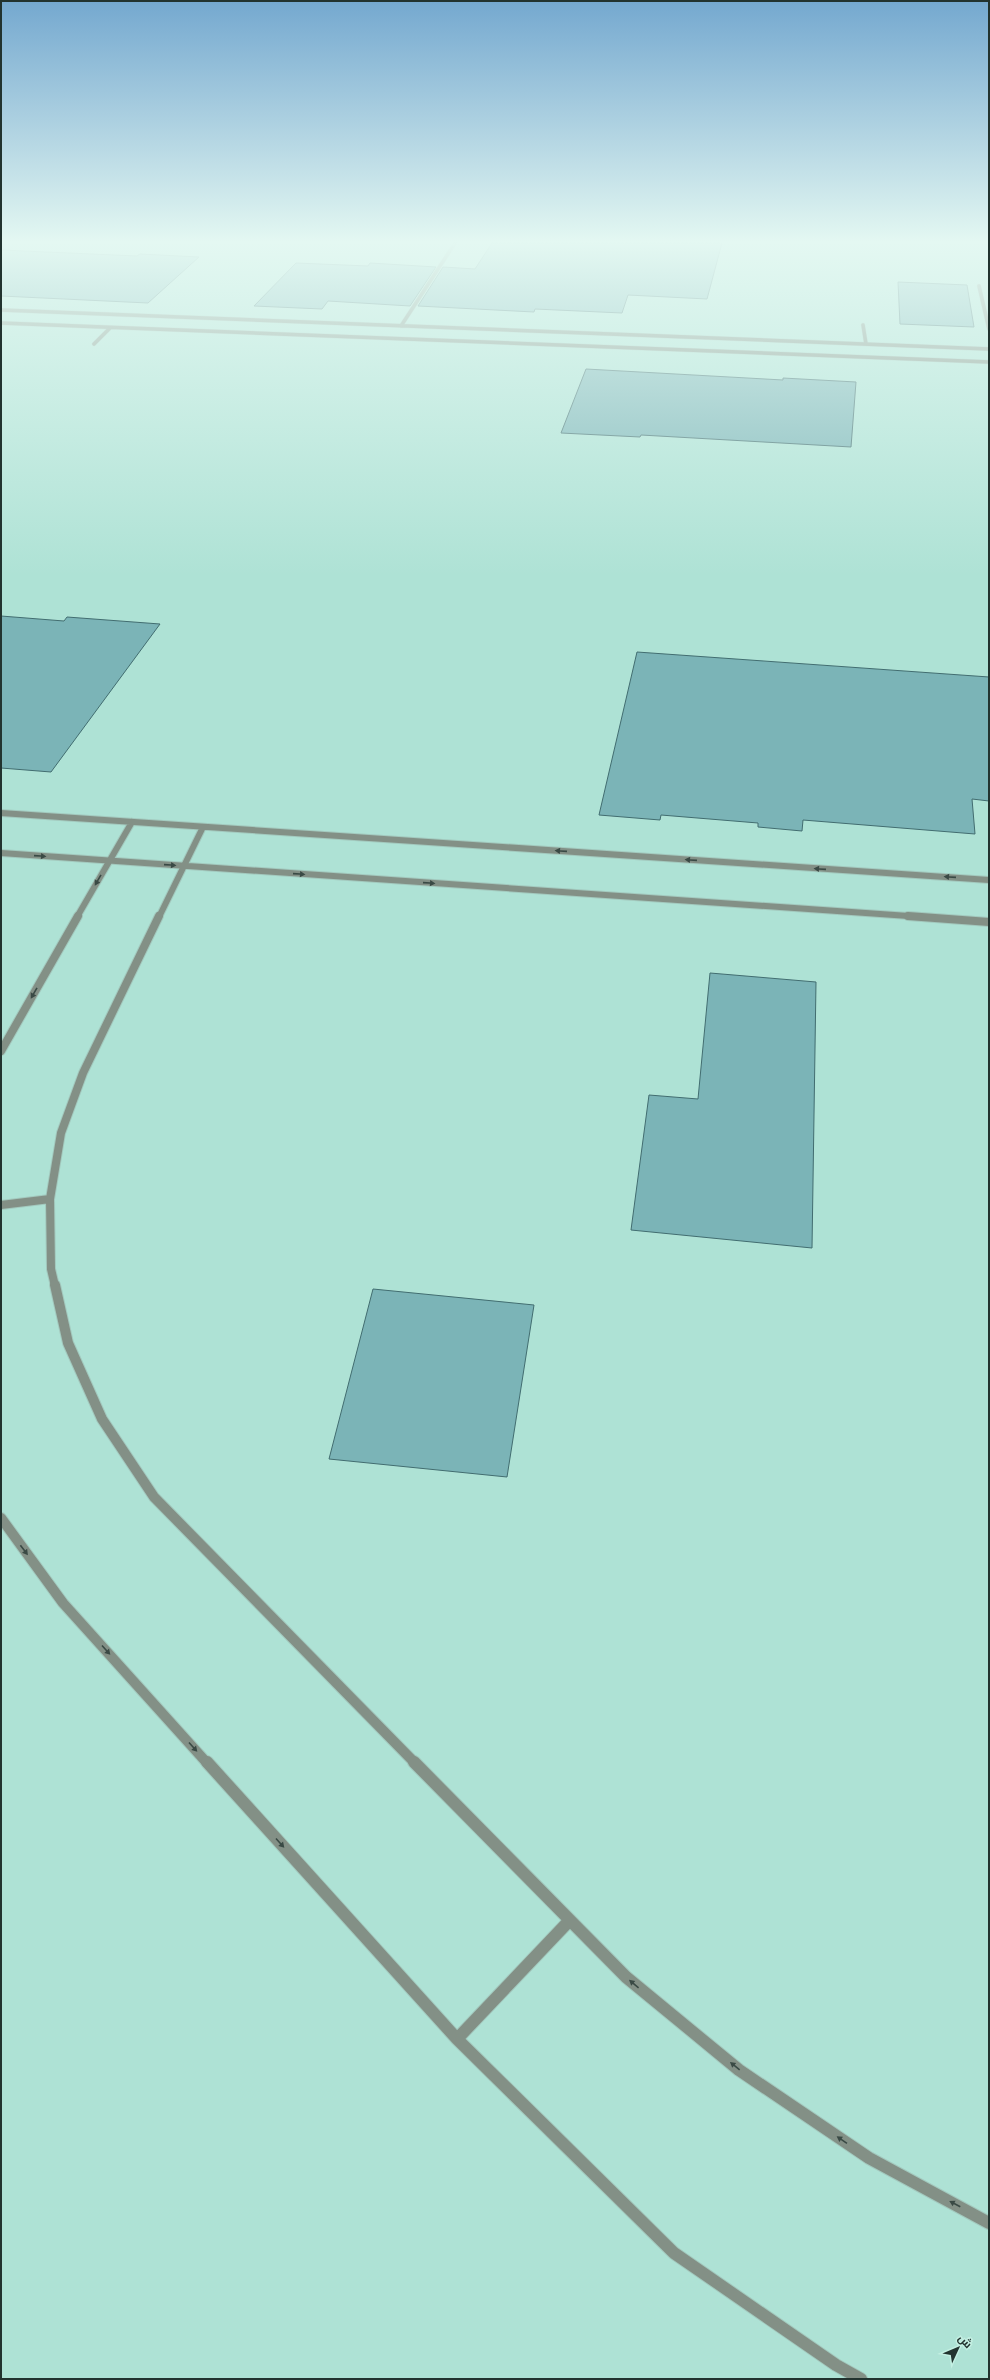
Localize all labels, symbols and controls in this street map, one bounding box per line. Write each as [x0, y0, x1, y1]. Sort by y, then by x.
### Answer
one-way arrow [555, 848, 567, 855]
one-way arrow [34, 853, 47, 859]
one-way arrow [685, 856, 697, 863]
one-way arrow [164, 862, 176, 869]
one-way arrow [814, 865, 826, 872]
one-way arrow [293, 871, 305, 878]
one-way arrow [95, 874, 102, 886]
one-way arrow [944, 874, 956, 881]
one-way arrow [423, 880, 435, 887]
one-way arrow [31, 987, 38, 999]
one-way arrow [19, 1544, 28, 1555]
one-way arrow [101, 1645, 111, 1655]
one-way arrow [188, 1742, 198, 1752]
one-way arrow [275, 1838, 285, 1848]
one-way arrow [629, 1979, 640, 1988]
one-way arrow [729, 2062, 740, 2071]
one-way arrow [837, 2136, 847, 2144]
one-way arrow [949, 2201, 961, 2207]
north arrow [938, 2328, 978, 2368]
text: ش [955, 2332, 974, 2351]

